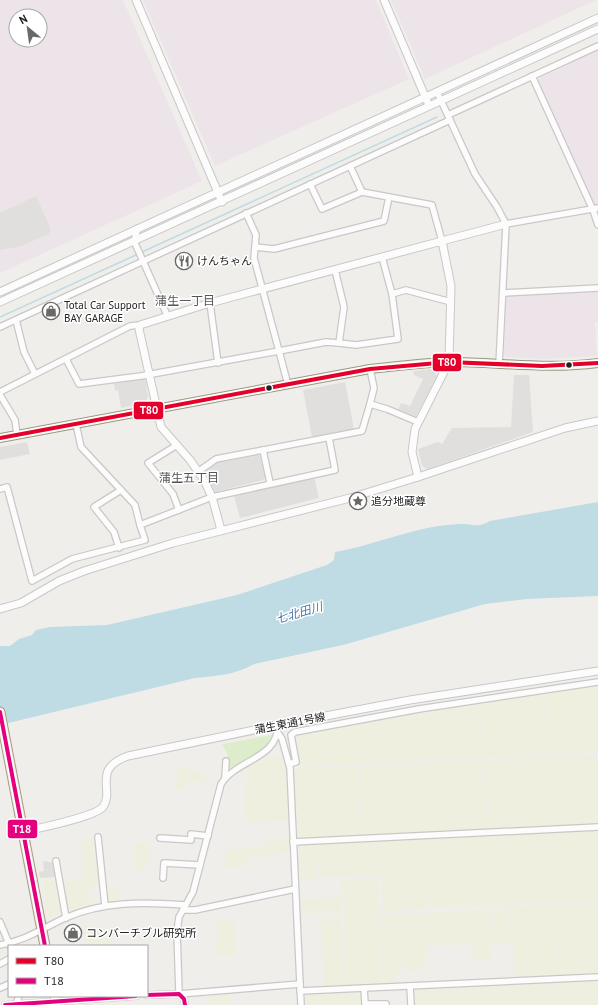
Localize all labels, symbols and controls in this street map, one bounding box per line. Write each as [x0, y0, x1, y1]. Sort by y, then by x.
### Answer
north arrow [8, 8, 48, 48]
text: N [17, 11, 30, 27]
restaurant icon: けんちゃん [174, 251, 194, 271]
place label: けんちゃん [197, 254, 252, 268]
district label: 蒲生一丁目 [155, 293, 215, 308]
place label: Total Car Support BAY GARAGE [64, 298, 146, 325]
shop icon: Total Car Support BAY GARAGE [41, 301, 61, 321]
line badge: T80 [432, 353, 462, 372]
text: T80 [438, 355, 456, 369]
unlabelled marker [564, 360, 574, 370]
unlabelled marker [264, 383, 274, 393]
line badge: T80 [133, 401, 164, 420]
text: T80 [140, 403, 158, 417]
district label: 蒲生五丁目 [159, 470, 219, 485]
place icon: 追分地蔵尊 [348, 491, 368, 511]
place label: 追分地蔵尊 [371, 494, 426, 508]
water label: 七北田川 [274, 598, 326, 626]
street label: 蒲生東通1号線 [253, 709, 327, 737]
line badge: T18 [7, 819, 38, 839]
text: T18 [13, 822, 31, 836]
shop icon: コンバーチブル研究所 [63, 923, 83, 943]
place label: コンバーチブル研究所 [86, 926, 197, 940]
legend [8, 945, 148, 997]
text: T80 [44, 953, 64, 968]
text: T18 [44, 973, 64, 988]

